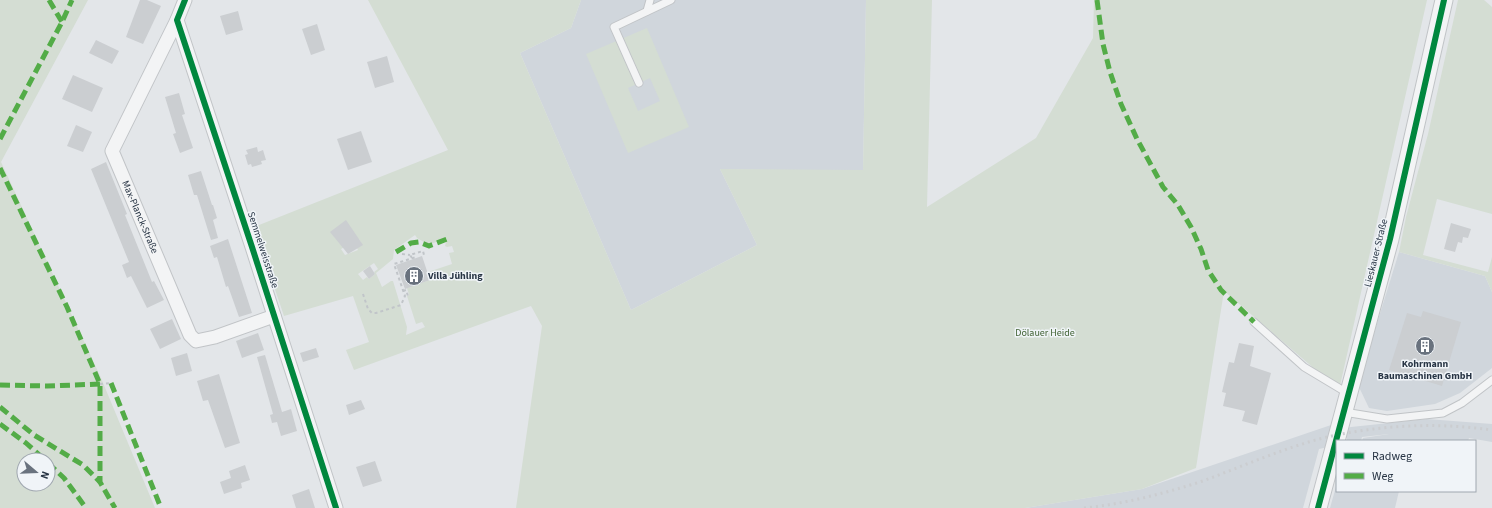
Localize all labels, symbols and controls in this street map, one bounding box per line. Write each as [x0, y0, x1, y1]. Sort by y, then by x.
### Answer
street label: Max-Planck-Straße [118, 178, 162, 256]
street label: Semmelweisstraße [244, 210, 282, 290]
street label: Lieskauer Straße [1361, 217, 1391, 289]
building icon: Villa Jühling [403, 265, 425, 287]
place label: Villa Jühling [427, 269, 483, 283]
park label: Dölauer Heide [1015, 326, 1075, 340]
building icon: Kohrmann Baumaschinen GmbH [1414, 335, 1436, 357]
place label: Kohrmann Baumaschinen GmbH [1378, 357, 1472, 383]
legend [1336, 440, 1476, 492]
text: Radweg [1372, 448, 1412, 465]
north arrow [16, 452, 56, 492]
text: Weg [1372, 468, 1393, 485]
text: N [37, 469, 53, 481]

